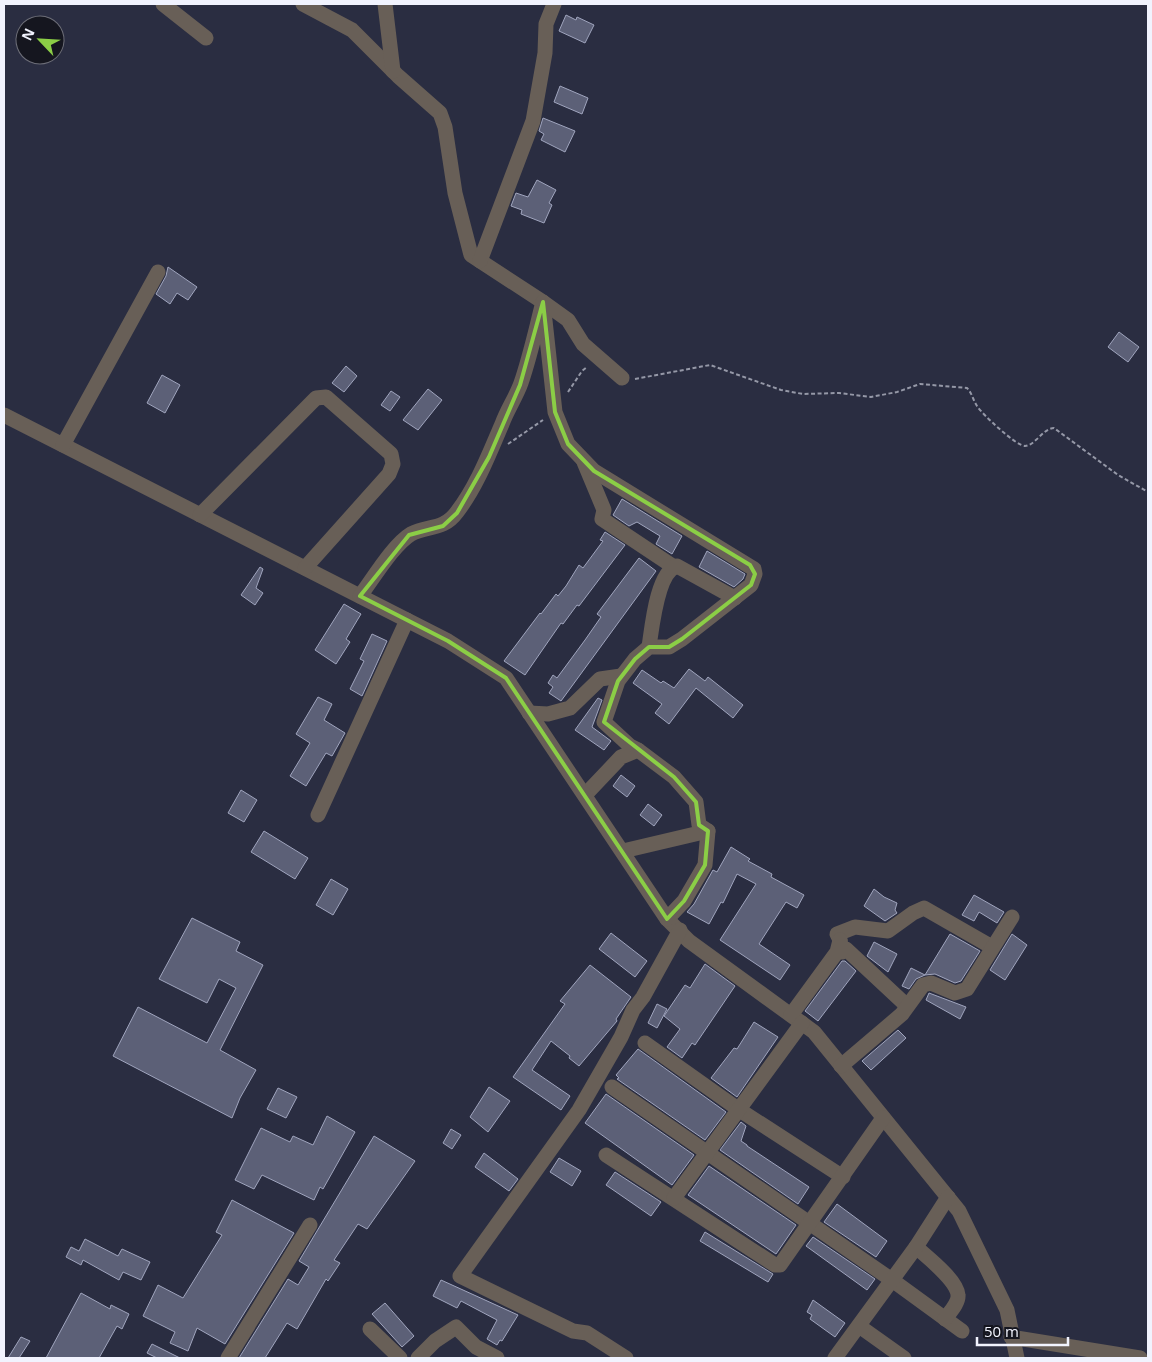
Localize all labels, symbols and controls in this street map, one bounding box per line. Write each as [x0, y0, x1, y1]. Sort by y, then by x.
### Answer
north arrow [15, 15, 65, 65]
text: N [17, 25, 39, 43]
scale bar [977, 1314, 1068, 1346]
text: 50 m [984, 1321, 1019, 1341]

